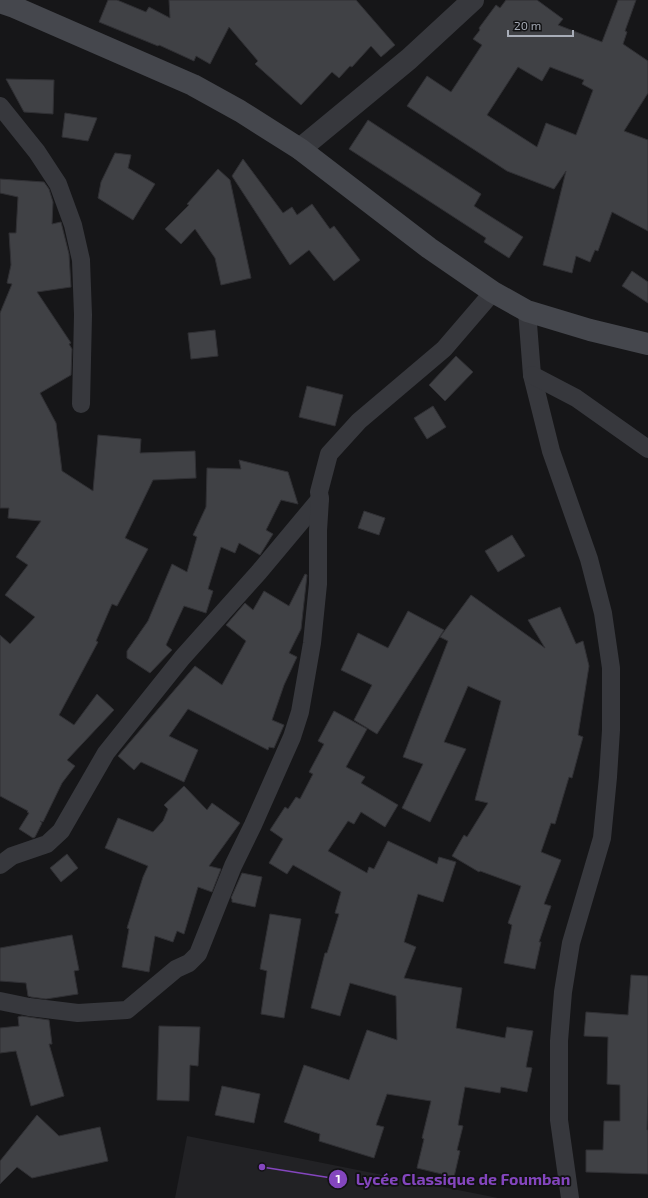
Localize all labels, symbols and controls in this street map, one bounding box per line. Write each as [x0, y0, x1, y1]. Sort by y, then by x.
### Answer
scale bar [508, 12, 573, 38]
text: 20 m [514, 18, 541, 32]
callout: Lycée Classique de Foumban [328, 1165, 578, 1193]
text: Lycée Classique de Foumban [356, 1169, 570, 1189]
text: 1 [335, 1171, 341, 1185]

